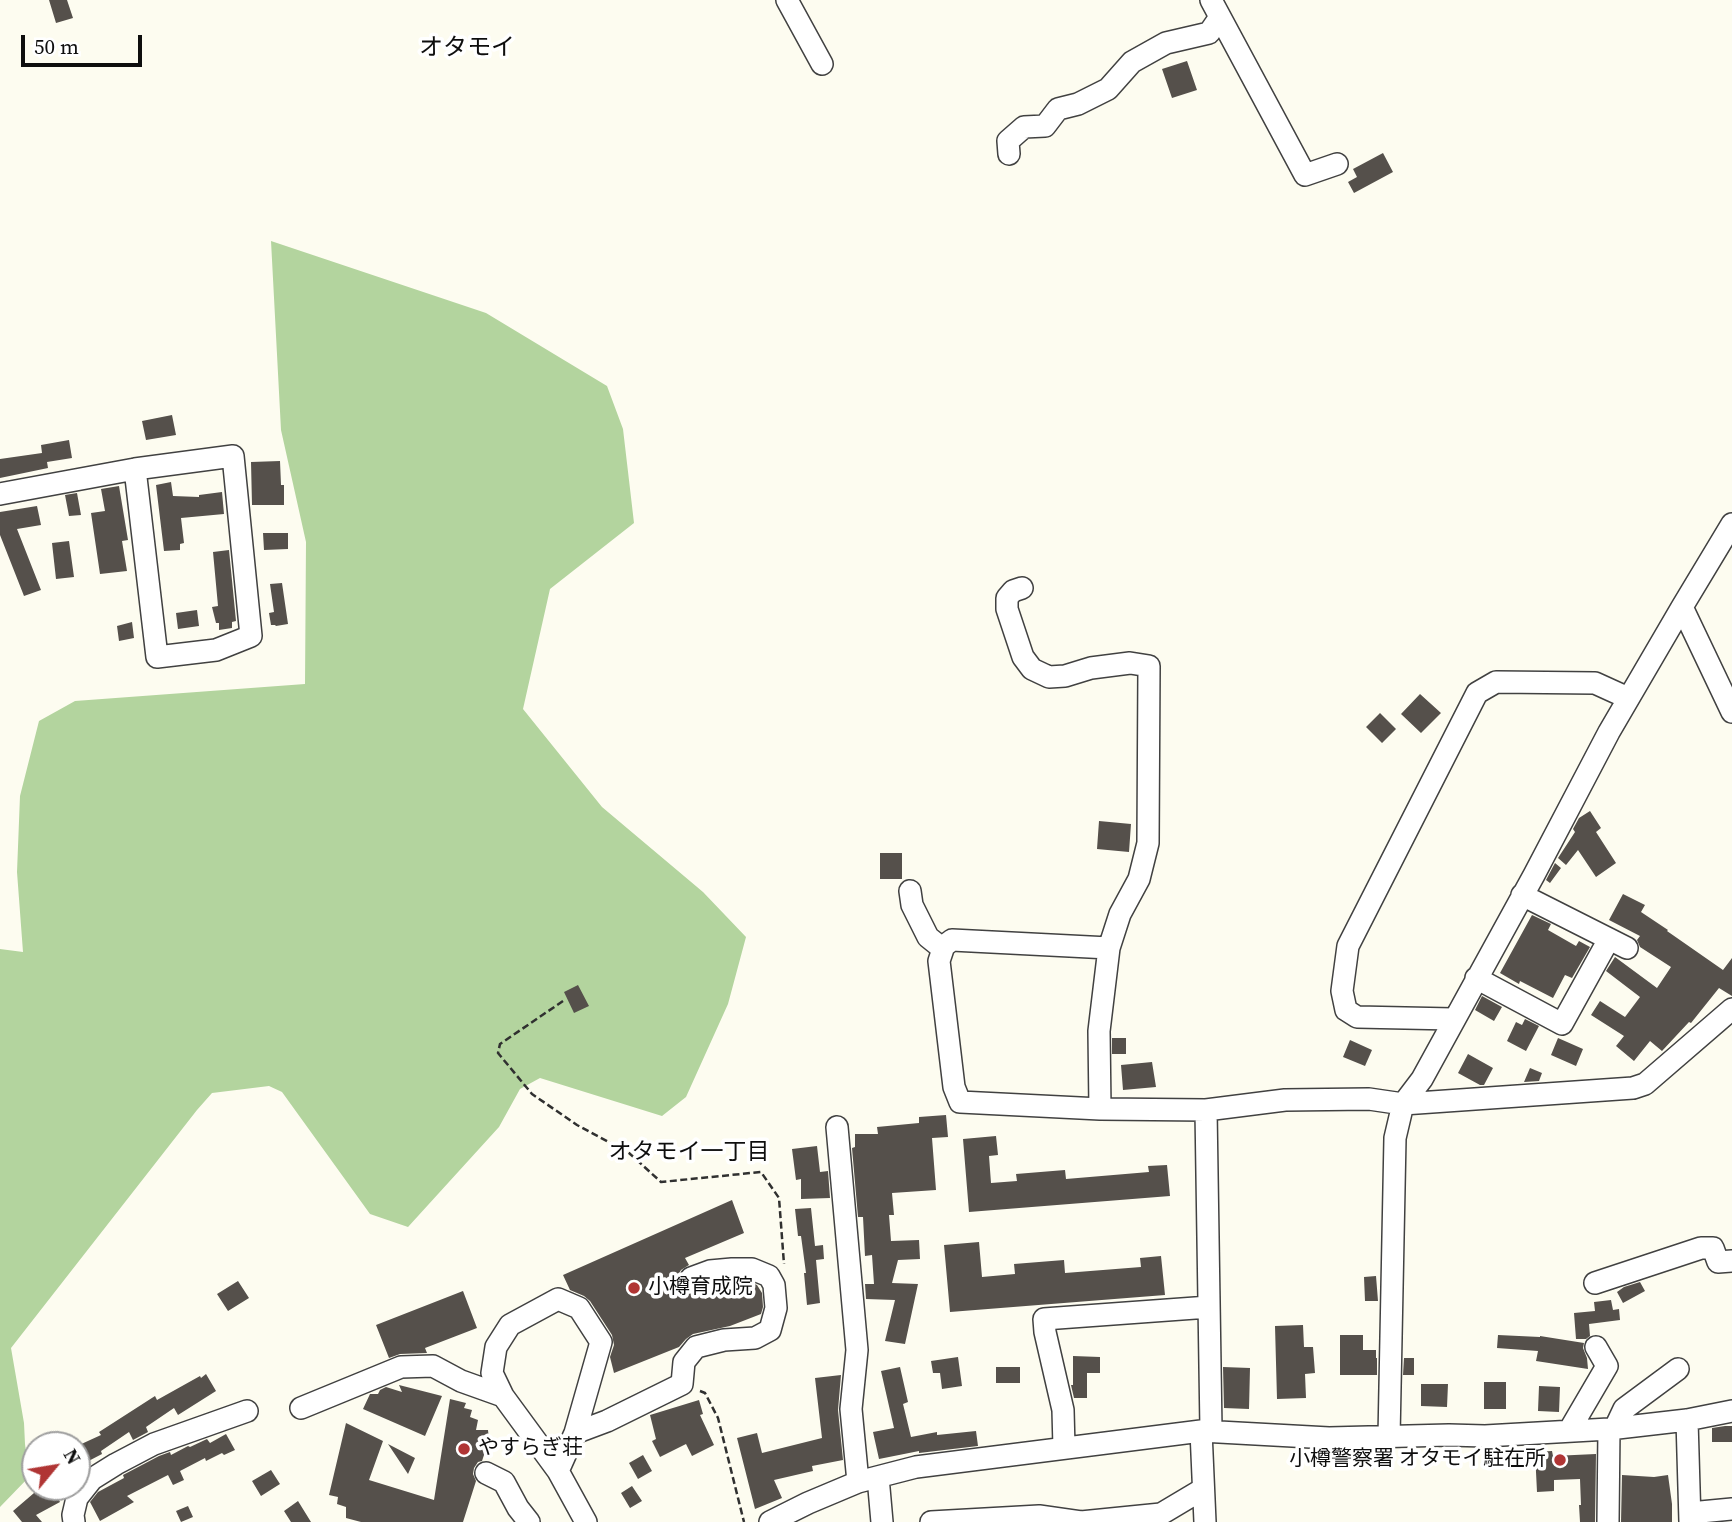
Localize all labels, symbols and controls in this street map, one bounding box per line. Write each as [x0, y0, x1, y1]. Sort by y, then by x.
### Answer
scale bar [24, 21, 145, 65]
text: 50 m [34, 32, 79, 61]
district label: オタモイ [419, 35, 515, 63]
district label: オタモイ一丁目 [609, 1139, 769, 1167]
place label: 小樽育成院 [648, 1275, 753, 1301]
marker: 小樽育成院 [626, 1280, 642, 1296]
north arrow [21, 1431, 91, 1501]
place label: やすらぎ荘 [478, 1436, 583, 1462]
marker: やすらぎ荘 [456, 1441, 472, 1457]
text: N [58, 1444, 87, 1469]
place label: 小樽警察署 オタモイ駐在所 [1289, 1447, 1546, 1473]
marker: 小樽警察署 オタモイ駐在所 [1552, 1452, 1568, 1468]

